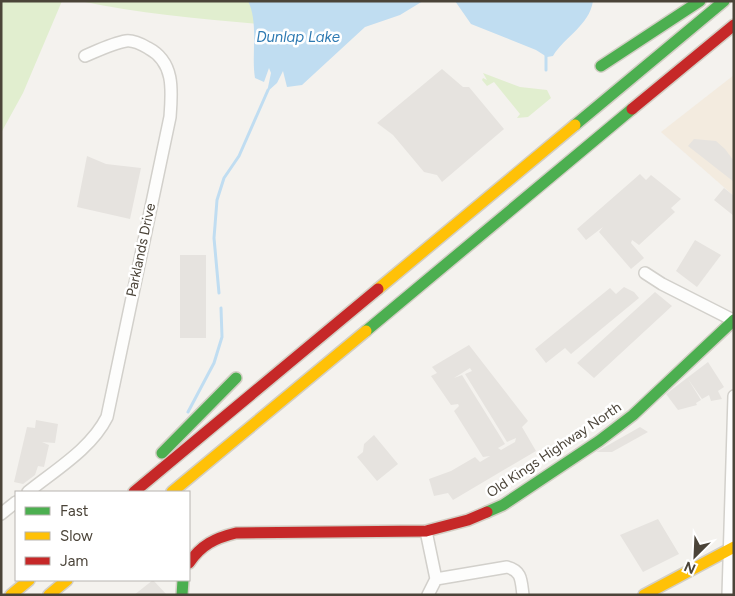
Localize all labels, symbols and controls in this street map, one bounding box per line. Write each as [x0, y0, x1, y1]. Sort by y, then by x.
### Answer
water label: Dunlap Lake [256, 28, 340, 46]
street label: Parklands Drive [123, 201, 159, 298]
street label: Old Kings Highway North [484, 399, 625, 501]
legend [15, 491, 190, 581]
text: Fast [60, 502, 89, 520]
text: Slow [60, 527, 93, 545]
north arrow [670, 531, 720, 581]
text: Jam [60, 552, 88, 570]
text: N [682, 557, 698, 577]

